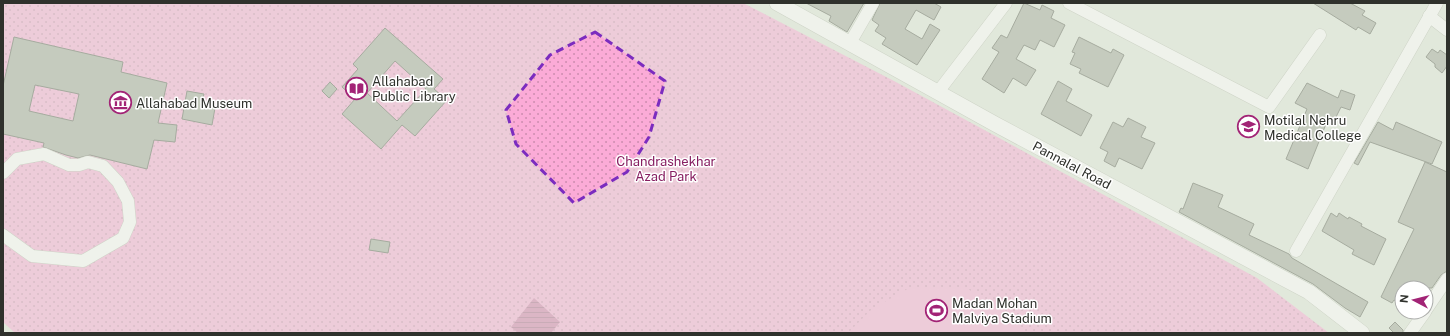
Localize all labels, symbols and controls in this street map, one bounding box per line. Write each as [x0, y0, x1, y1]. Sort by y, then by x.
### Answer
place label: Allahabad Public Library [372, 74, 456, 104]
library icon: Allahabad Public Library [344, 75, 370, 101]
museum icon: Allahabad Museum [107, 90, 133, 116]
place label: Allahabad Museum [136, 96, 252, 111]
place label: Motilal Nehru Medical College [1264, 113, 1361, 143]
school or university icon: Motilal Nehru Medical College [1235, 114, 1261, 140]
street label: Pannalal Road [1030, 139, 1113, 192]
park label: Chandrashekhar Azad Park [616, 154, 716, 184]
north arrow [1394, 280, 1434, 320]
text: N [1398, 294, 1411, 304]
place label: Madan Mohan Malviya Stadium [952, 296, 1052, 326]
sports icon: Madan Mohan Malviya Stadium [924, 297, 950, 323]

